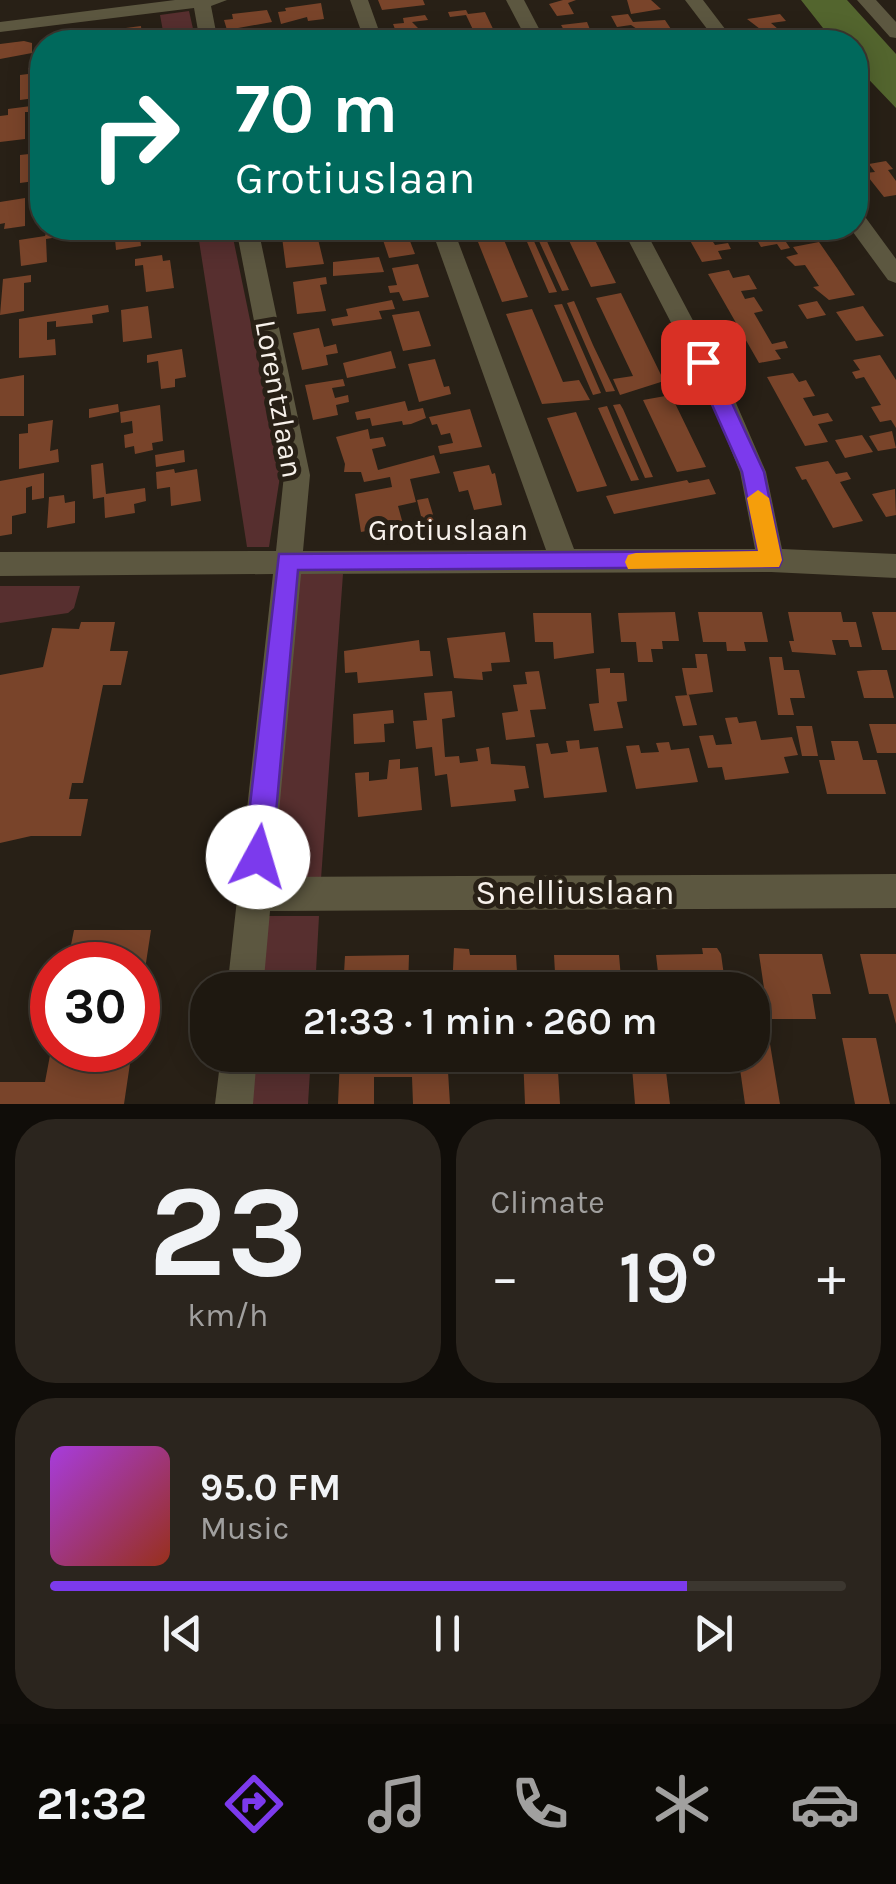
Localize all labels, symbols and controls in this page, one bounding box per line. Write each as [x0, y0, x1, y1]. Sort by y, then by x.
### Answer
text: 70 m [235, 68, 398, 150]
icon: right [70, 70, 200, 200]
text: Grotiuslaan [235, 152, 475, 204]
street label: Lorentzlaan [247, 317, 311, 481]
pin [661, 320, 746, 405]
icon: arrive [676, 335, 731, 390]
street label: Grotiuslaan [368, 512, 528, 548]
position arrow [206, 805, 310, 909]
street label: Snelliuslaan [475, 872, 675, 913]
speed limit sign: 30 [30, 942, 160, 1072]
text: 21:33 · 1 min · 260 m [303, 999, 657, 1044]
text: 23 [148, 1156, 308, 1308]
text: Climate [491, 1184, 605, 1221]
text: 19° [619, 1233, 718, 1321]
text: − [491, 1245, 519, 1309]
text: + [817, 1245, 846, 1309]
text: km/h [187, 1297, 268, 1334]
text: 95.0 FM [200, 1465, 341, 1510]
text: Music [200, 1510, 289, 1547]
icon: previous [155, 1606, 210, 1661]
icon: pause [420, 1606, 475, 1661]
icon: next [686, 1606, 741, 1661]
icon: directions [219, 1769, 289, 1839]
icon: music [362, 1769, 432, 1839]
icon: phone [505, 1769, 575, 1839]
icon: climate [647, 1769, 717, 1839]
icon: car [790, 1769, 860, 1839]
text: 21:32 [36, 1778, 147, 1830]

